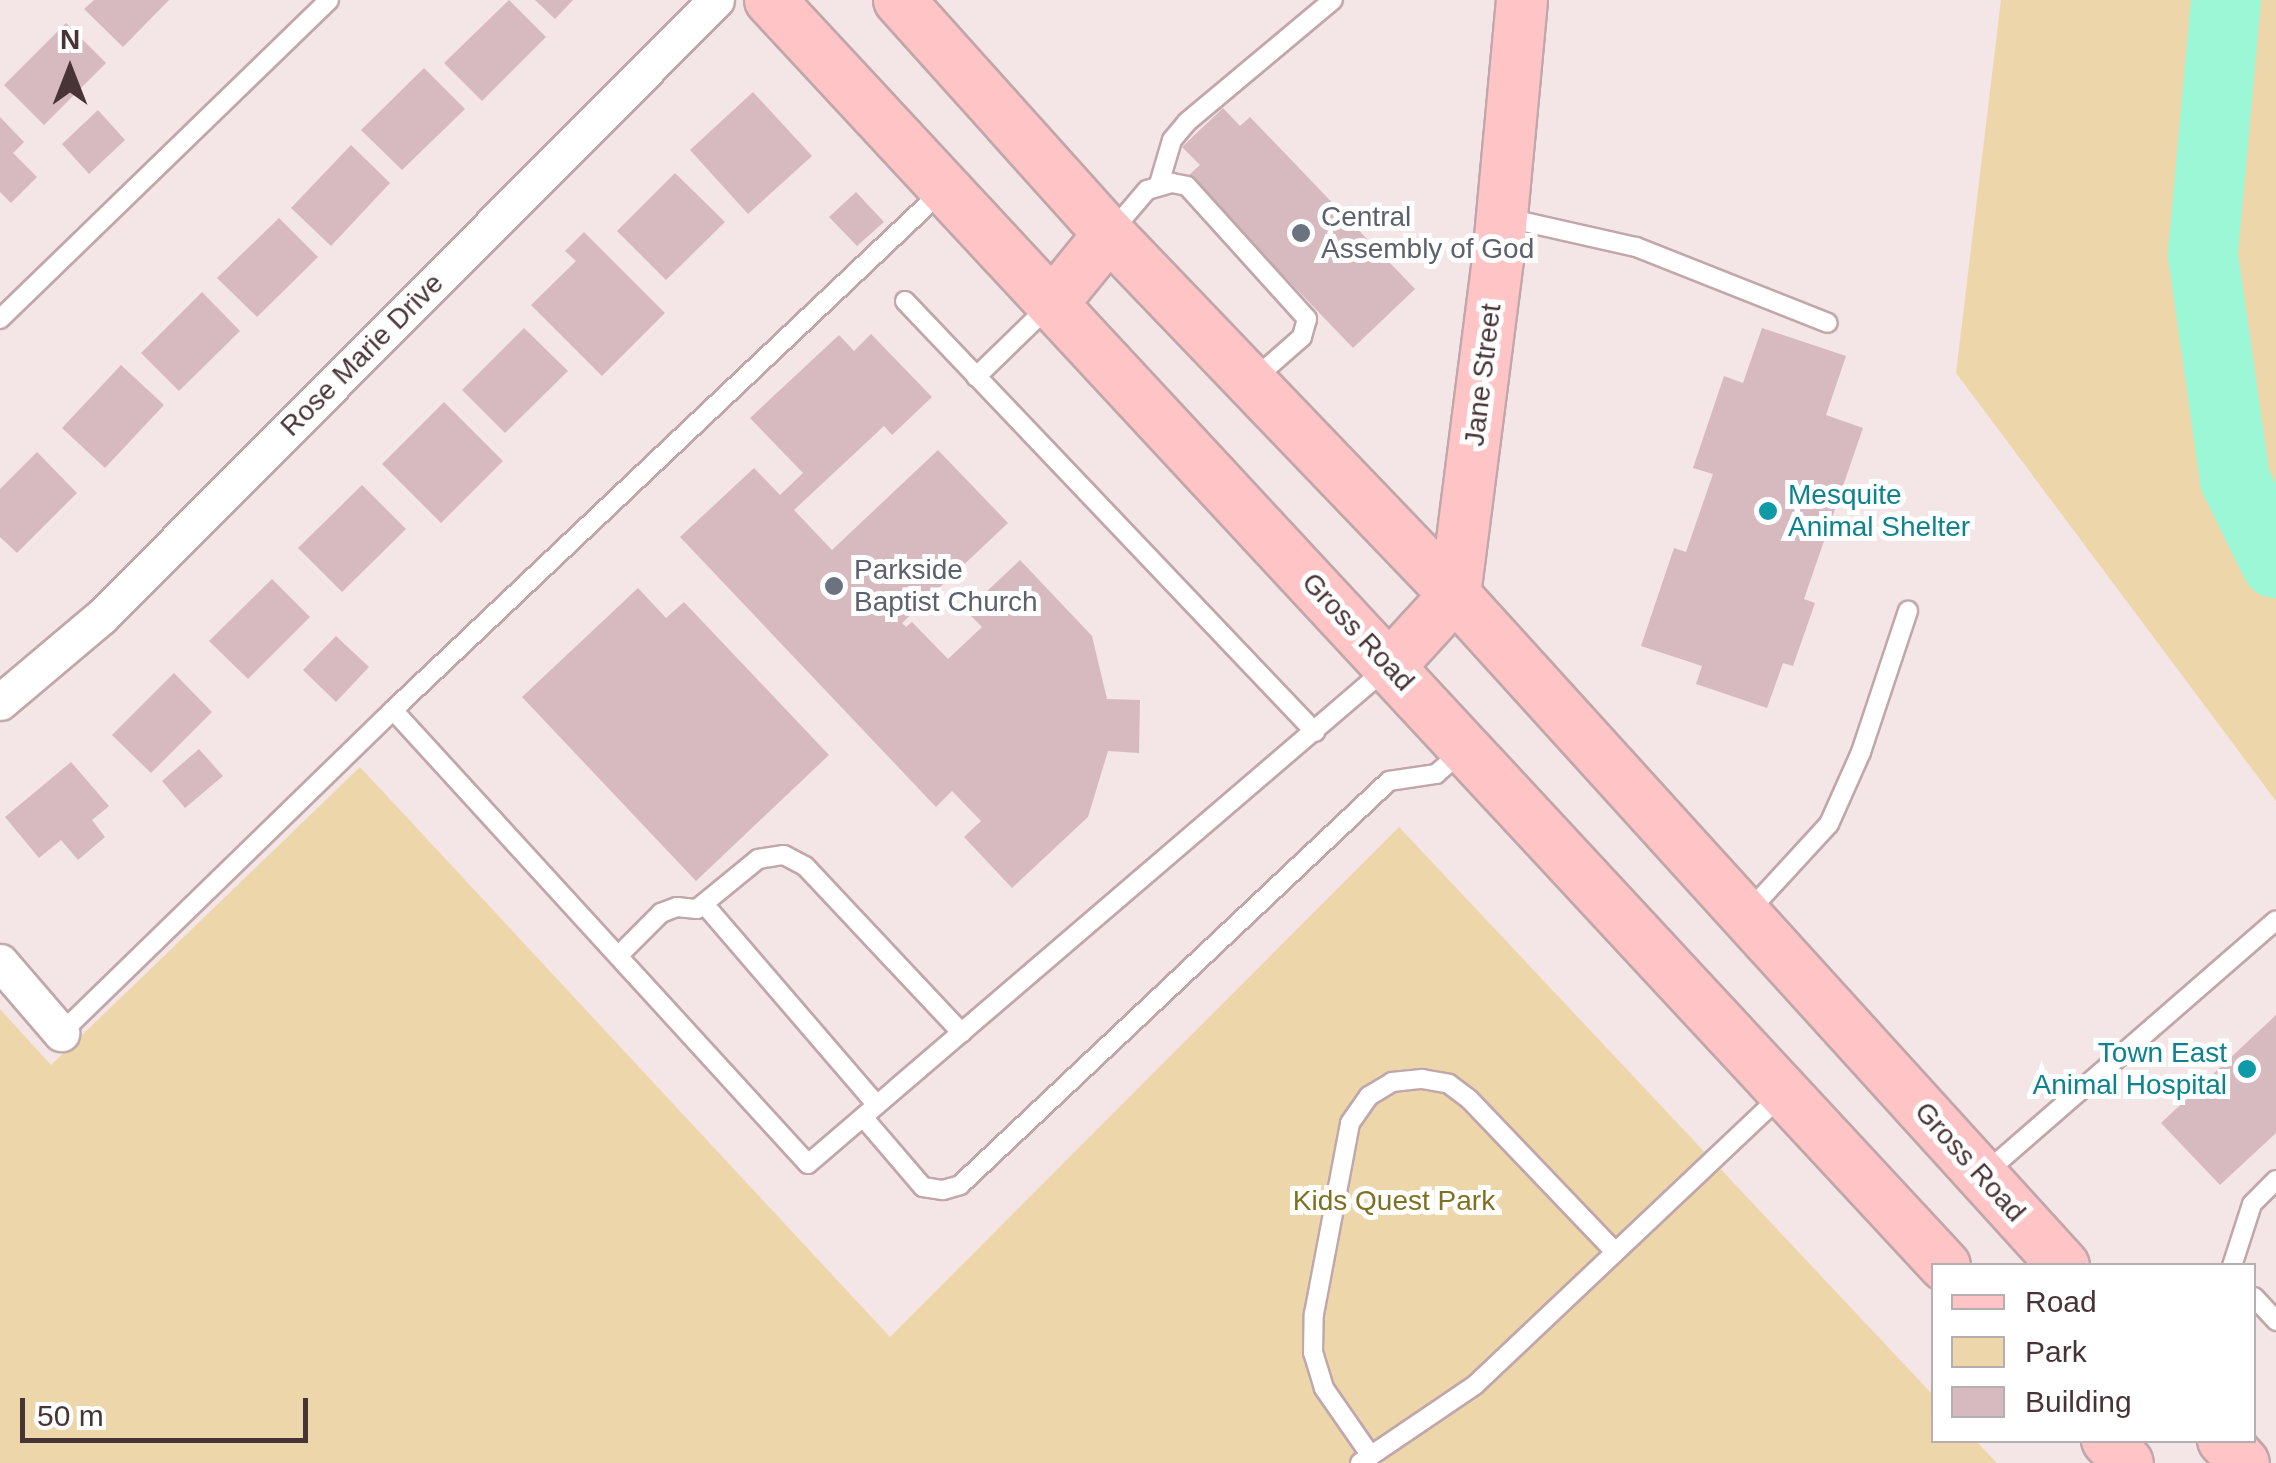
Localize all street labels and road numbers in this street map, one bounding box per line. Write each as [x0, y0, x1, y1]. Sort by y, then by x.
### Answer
street label: Rose Marie Drive [274, 267, 450, 443]
street label: Jane Street [1458, 302, 1508, 448]
street label: Gross Road [1295, 566, 1421, 698]
street label: Gross Road [1908, 1095, 2032, 1229]

